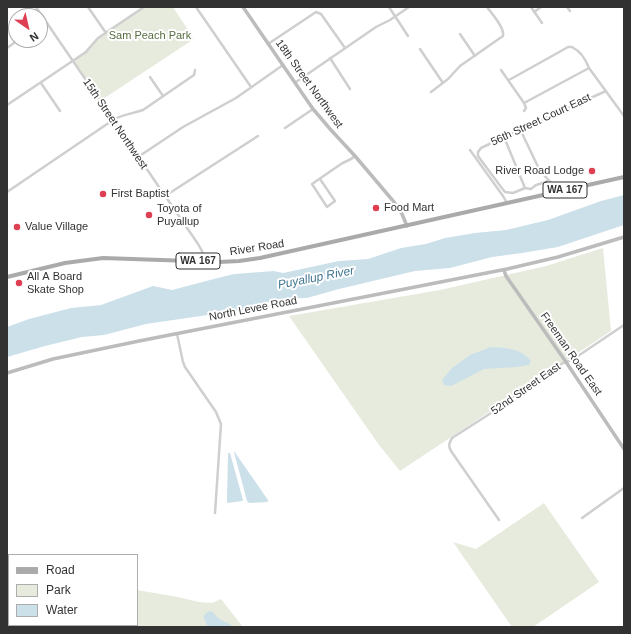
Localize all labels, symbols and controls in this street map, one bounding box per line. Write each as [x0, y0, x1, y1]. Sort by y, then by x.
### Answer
north arrow [8, 8, 48, 48]
park label: Sam Peach Park [109, 29, 191, 43]
text: N [28, 30, 41, 44]
street label: 18th Street Northwest [272, 37, 346, 131]
street label: 15th Street Northwest [80, 76, 150, 172]
street label: 56th Street Court East [489, 91, 593, 149]
place label: River Road Lodge [495, 164, 584, 178]
marker: River Road Lodge [587, 166, 597, 176]
road number: WA 167 [543, 182, 587, 198]
place label: First Baptist [111, 187, 169, 201]
marker: First Baptist [98, 189, 108, 199]
place label: Food Mart [384, 201, 434, 215]
place label: Toyota of Puyallup [157, 202, 202, 228]
marker: Food Mart [371, 203, 381, 213]
marker: Toyota of Puyallup [144, 210, 154, 220]
place label: Value Village [25, 220, 88, 234]
marker: Value Village [12, 222, 22, 232]
street label: River Road [229, 237, 285, 259]
road number: WA 167 [176, 253, 220, 269]
water label: Puyallup River [277, 264, 355, 292]
place label: All A Board Skate Shop [27, 270, 84, 296]
marker: All A Board Skate Shop [14, 278, 24, 288]
street label: North Levee Road [208, 294, 298, 324]
street label: Freeman Road East [537, 310, 605, 398]
street label: 52nd Street East [489, 360, 563, 418]
legend [8, 554, 138, 626]
text: Road [46, 563, 75, 577]
text: Park [46, 583, 71, 597]
text: Water [46, 603, 78, 617]

